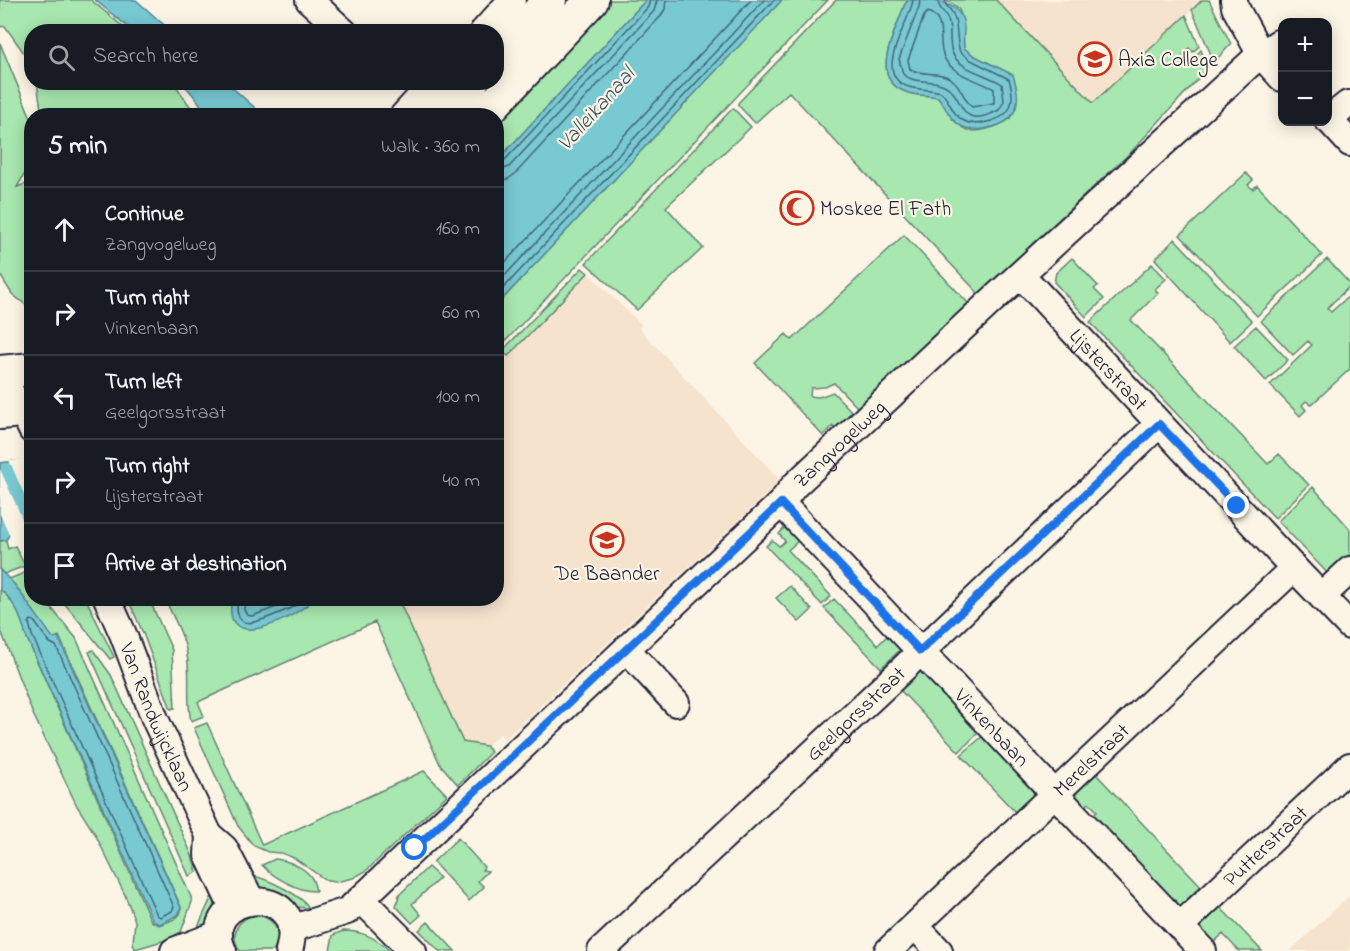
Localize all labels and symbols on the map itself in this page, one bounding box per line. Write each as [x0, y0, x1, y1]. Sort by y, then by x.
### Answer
school or university icon: Axia College [1077, 41, 1113, 77]
place label: Axia College [1118, 46, 1218, 78]
water label: Valleikanaal [551, 59, 645, 159]
mosque icon: Moskee El Fath [779, 190, 815, 226]
place label: Moskee El Fath [820, 195, 951, 225]
street label: Lijsterstraat [1061, 323, 1154, 419]
street label: Zangvogelweg [788, 394, 895, 496]
route end [1223, 492, 1249, 518]
school or university icon: De Baander [589, 522, 625, 558]
place label: De Baander [554, 560, 660, 590]
street label: Van Randwijcklaan [110, 638, 200, 797]
street label: Geelgorsstraat [800, 661, 913, 769]
street label: Vinkenbaan [945, 682, 1035, 775]
street label: Merelstraat [1047, 717, 1137, 805]
street label: Putterstraat [1217, 800, 1316, 895]
route start [401, 834, 427, 860]

